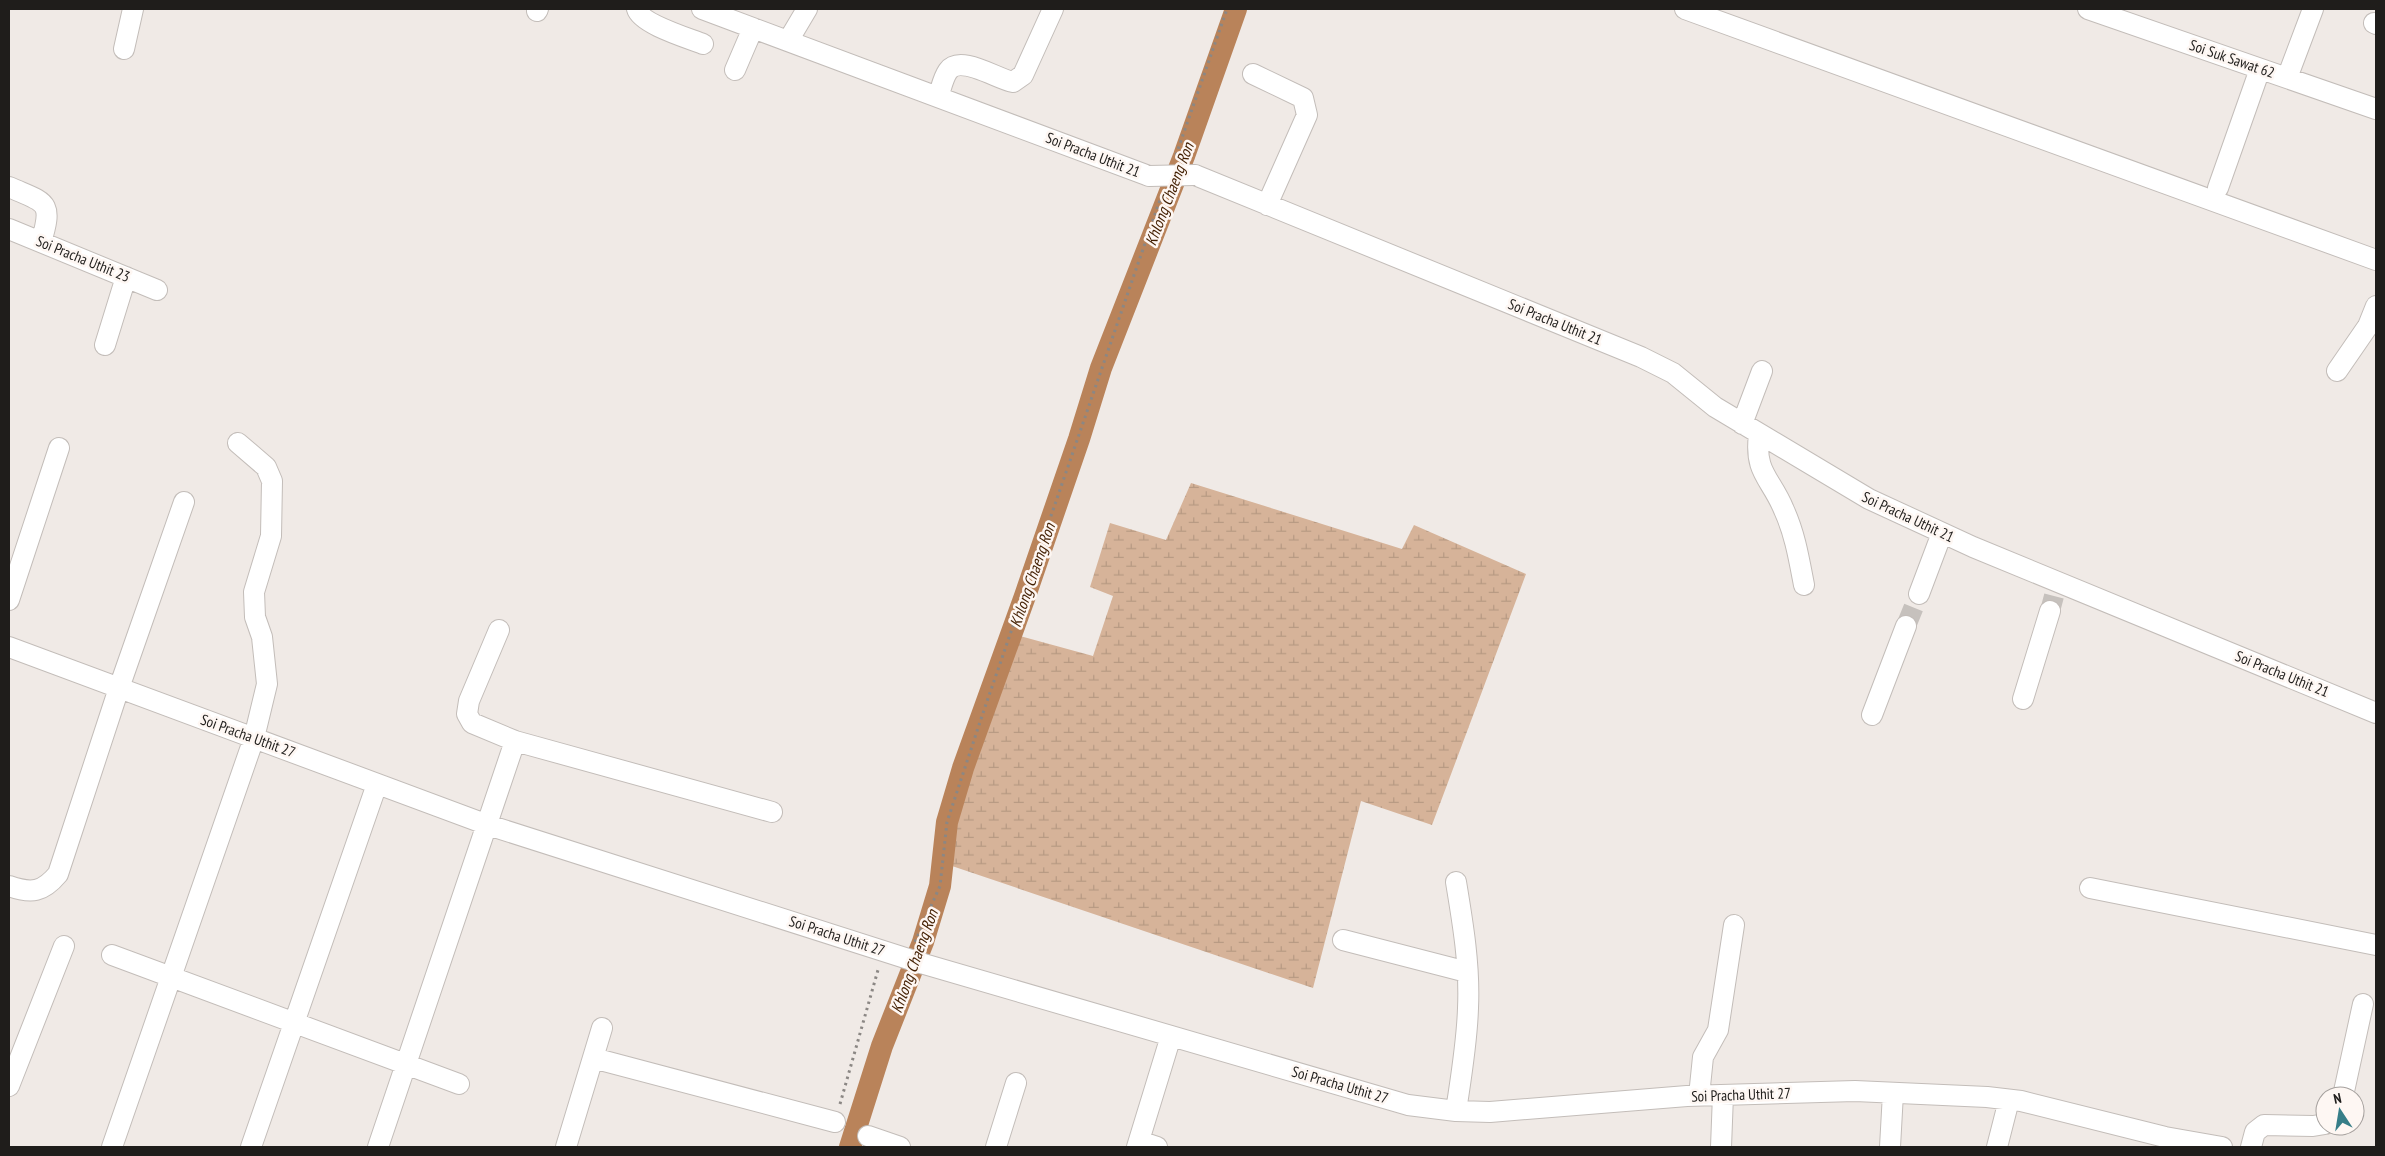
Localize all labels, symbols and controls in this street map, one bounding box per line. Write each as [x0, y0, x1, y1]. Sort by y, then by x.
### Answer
street label: Soi Suk Sawat 62 [2187, 35, 2277, 82]
street label: Soi Pracha Uthit 21 [1043, 128, 1143, 181]
water label: Khlong Chaeng Ron [1140, 139, 1198, 248]
street label: Soi Pracha Uthit 23 [33, 231, 133, 286]
street label: Soi Pracha Uthit 21 [1505, 294, 1605, 349]
street label: Soi Pracha Uthit 21 [1859, 487, 1957, 546]
water label: Khlong Chaeng Ron [1005, 519, 1059, 630]
street label: Soi Pracha Uthit 21 [2232, 646, 2332, 701]
street label: Soi Pracha Uthit 27 [198, 710, 298, 761]
water label: Khlong Chaeng Ron [886, 906, 942, 1015]
street label: Soi Pracha Uthit 27 [787, 911, 887, 960]
street label: Soi Pracha Uthit 27 [1290, 1062, 1391, 1107]
street label: Soi Pracha Uthit 27 [1691, 1083, 1791, 1106]
north arrow [2315, 1086, 2365, 1136]
text: N [2332, 1089, 2343, 1108]

